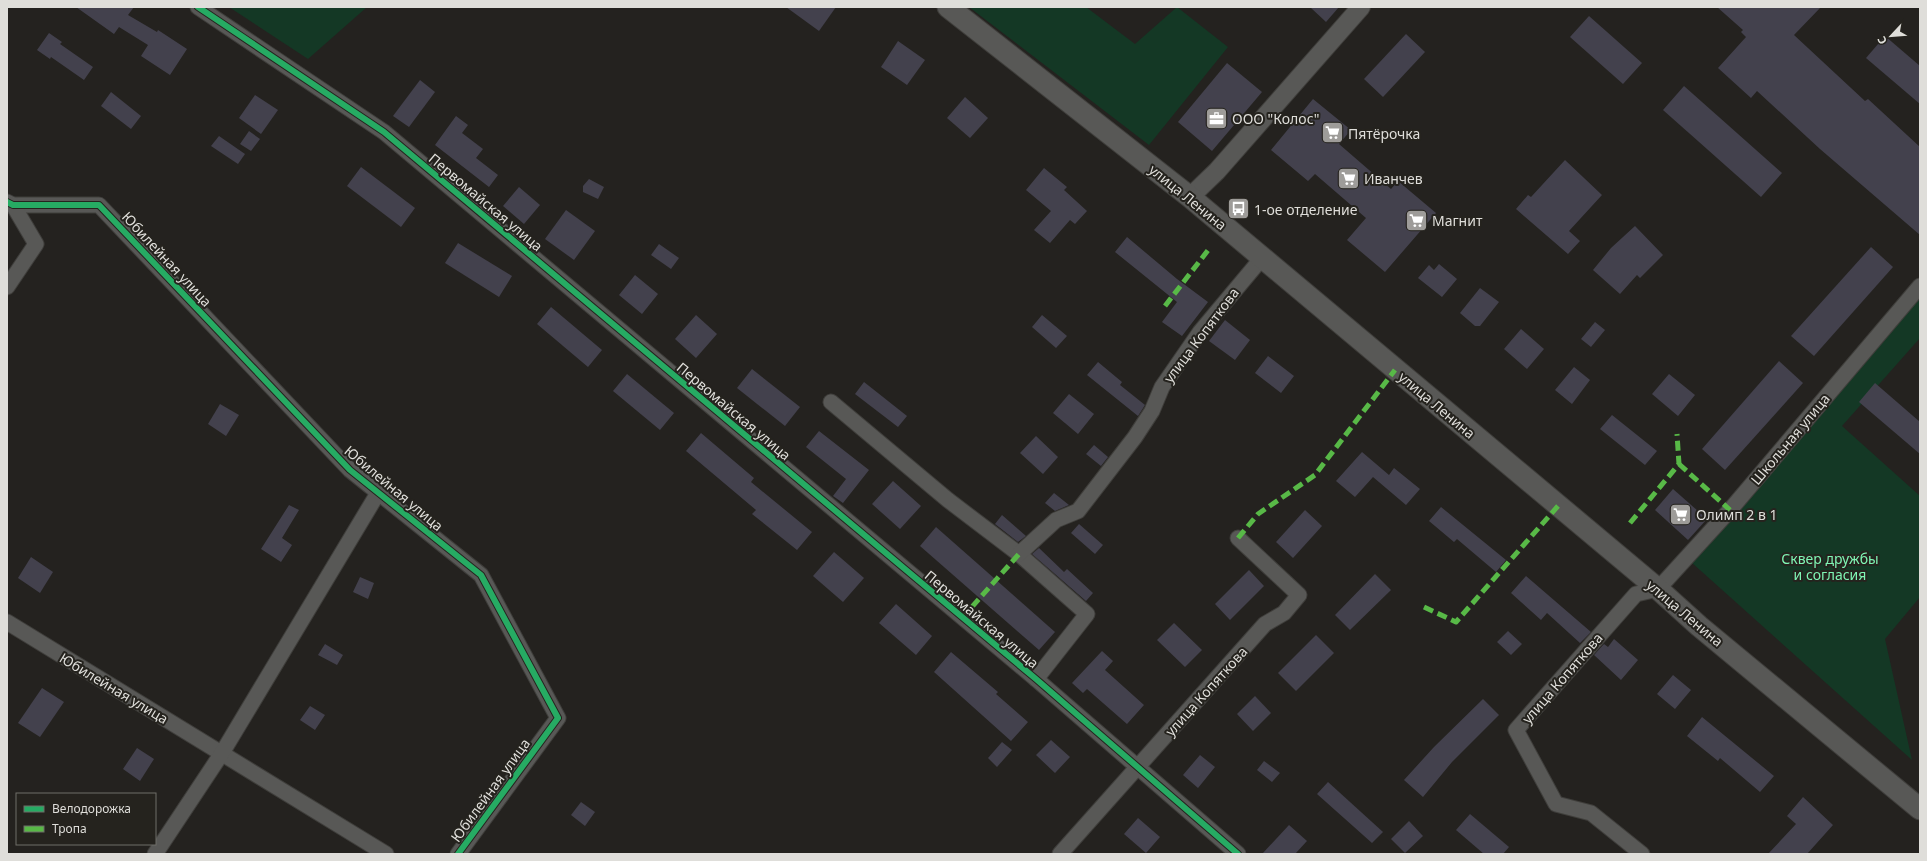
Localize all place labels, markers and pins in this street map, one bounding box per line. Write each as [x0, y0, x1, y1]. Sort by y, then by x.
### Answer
office icon: ООО "Колос" [1204, 105, 1230, 131]
place label: ООО "Колос" [1232, 109, 1320, 128]
supermarket icon: Пятёрочка [1319, 120, 1345, 146]
place label: Пятёрочка [1348, 124, 1420, 143]
supermarket icon: Иванчев [1336, 165, 1362, 191]
place label: Иванчев [1364, 169, 1423, 188]
bus stop icon: 1-ое отделение [1226, 196, 1252, 222]
place label: 1-ое отделение [1254, 200, 1358, 219]
supermarket icon: Магнит [1403, 207, 1429, 233]
place label: Магнит [1432, 211, 1483, 230]
supermarket icon: Олимп 2 в 1 [1668, 501, 1694, 527]
place label: Олимп 2 в 1 [1696, 505, 1778, 524]

